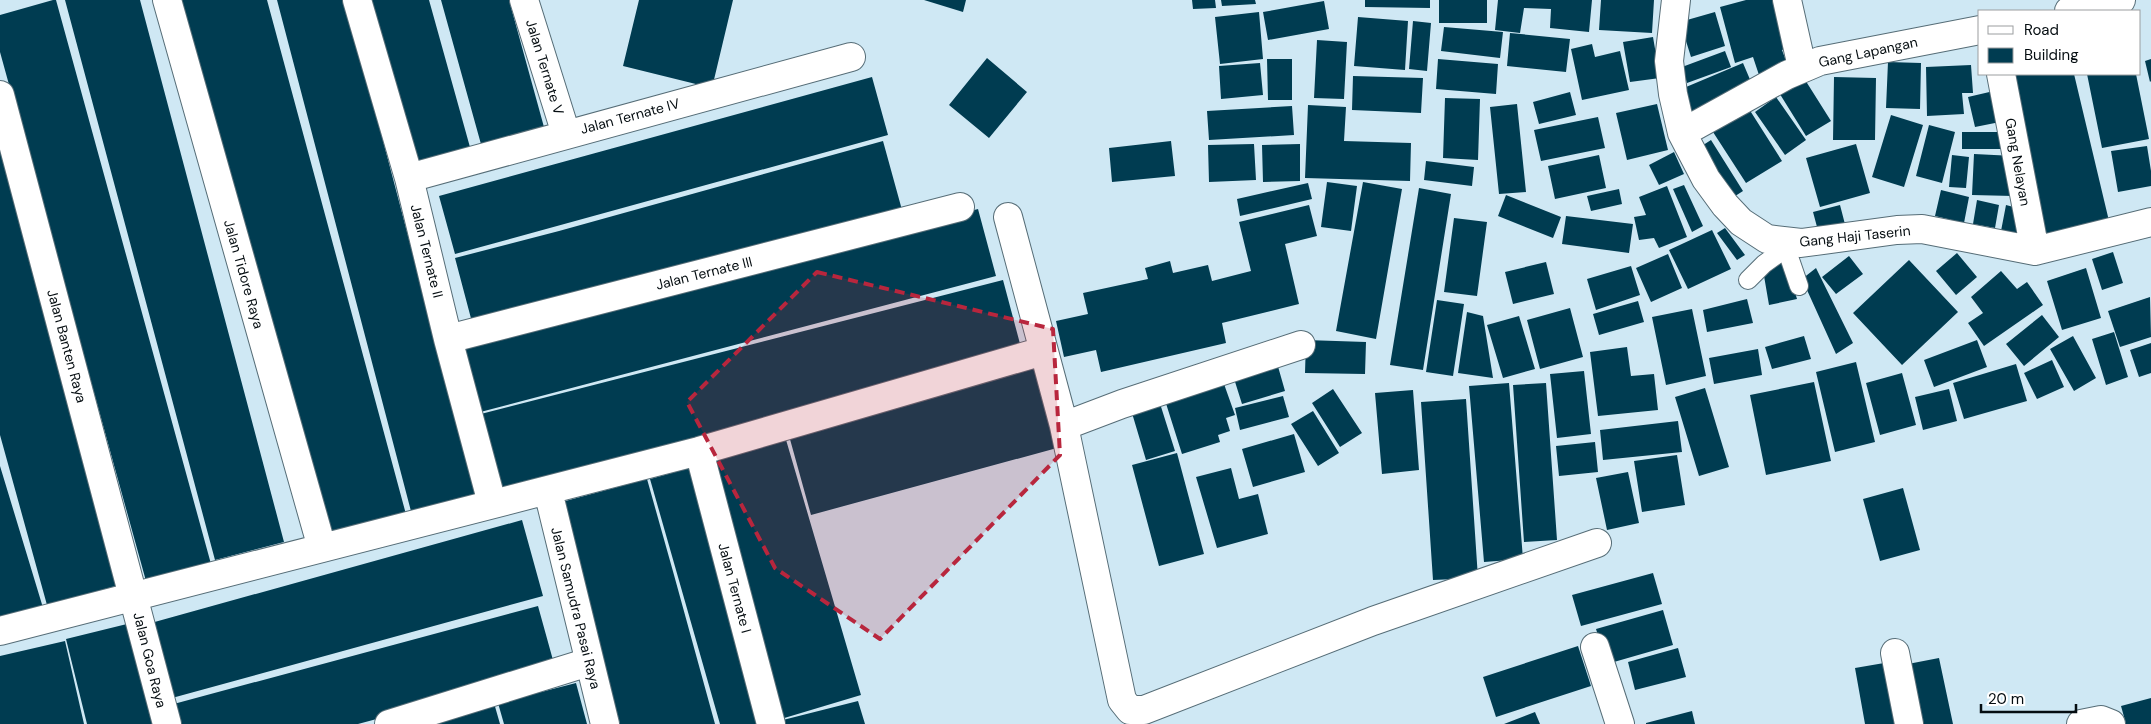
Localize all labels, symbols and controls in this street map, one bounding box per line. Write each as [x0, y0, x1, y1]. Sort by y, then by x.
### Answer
legend [1978, 10, 2141, 75]
street label: Jalan Ternate V [522, 17, 568, 117]
text: Road [2024, 20, 2059, 40]
street label: Gang Lapangan [1817, 33, 1919, 71]
text: Building [2024, 45, 2079, 65]
street label: Jalan Ternate IV [578, 94, 682, 138]
street label: Gang Nelayan [2001, 117, 2035, 207]
street label: Jalan Ternate II [407, 202, 447, 300]
street label: Jalan Tidore Raya [220, 217, 268, 331]
street label: Gang Haji Taserin [1799, 221, 1911, 251]
street label: Jalan Ternate III [654, 252, 754, 294]
street label: Jalan Banten Raya [43, 287, 91, 405]
street label: Jalan Samudra Pasai Raya [547, 525, 605, 691]
street label: Jalan Ternate I [714, 541, 756, 635]
street label: Jalan Goa Raya [129, 610, 171, 710]
scale bar [1981, 682, 2076, 714]
text: 20 m [1988, 689, 2024, 709]

